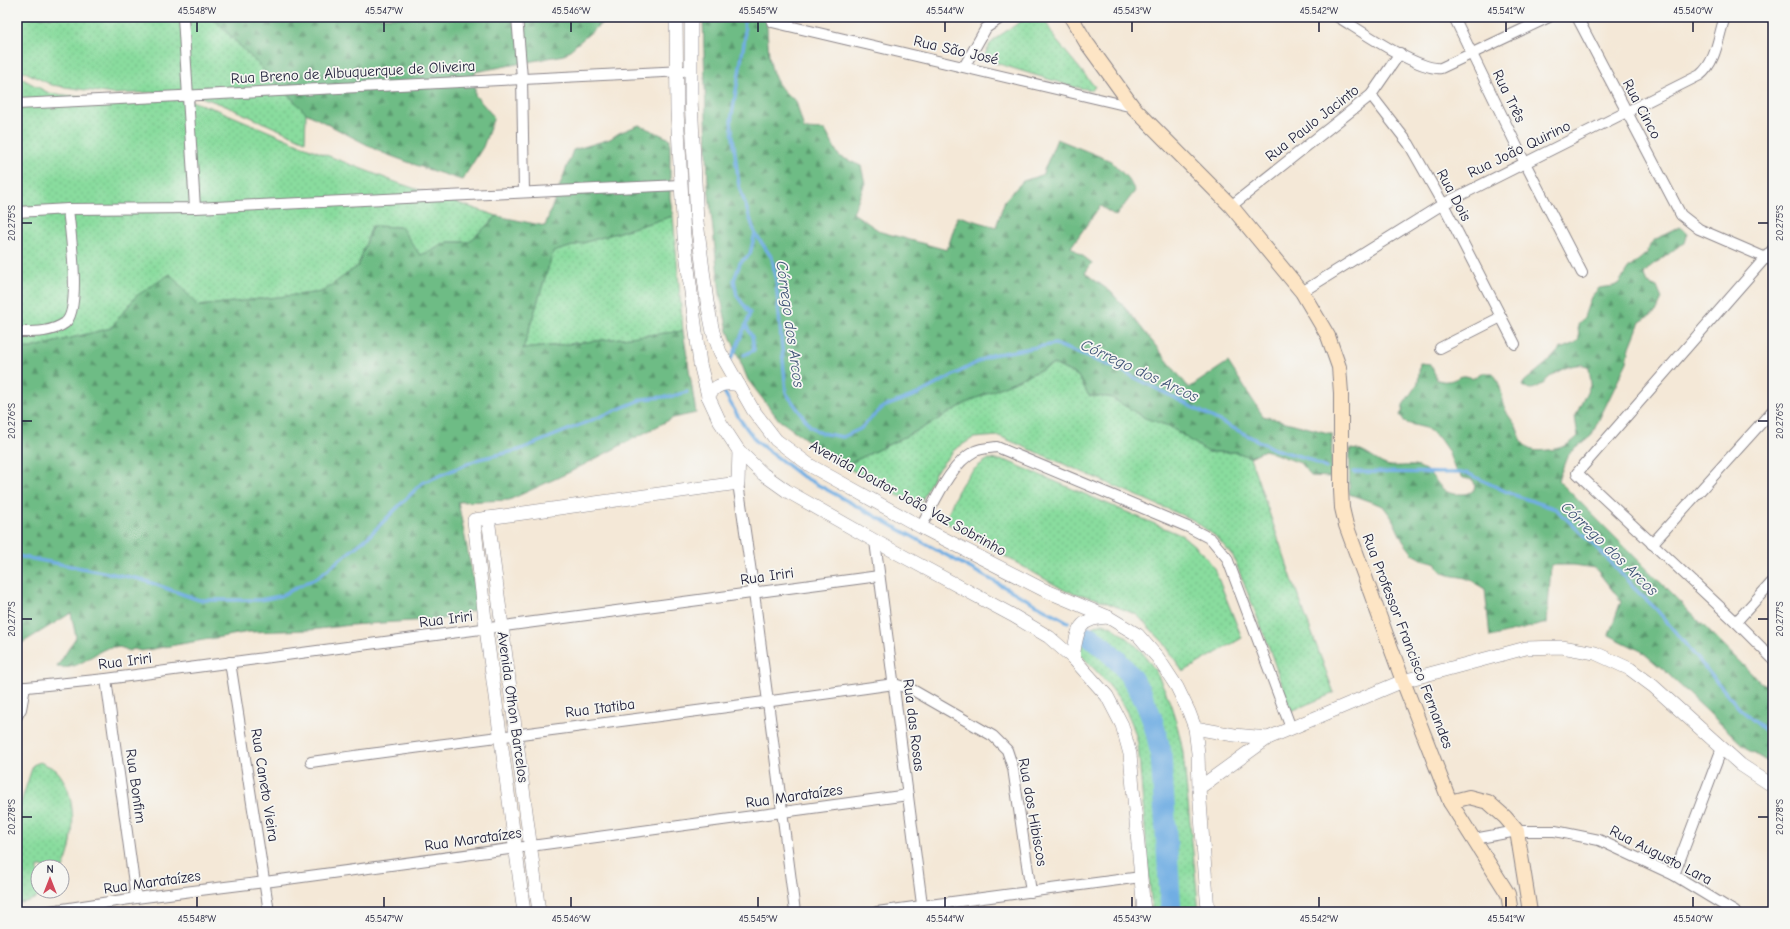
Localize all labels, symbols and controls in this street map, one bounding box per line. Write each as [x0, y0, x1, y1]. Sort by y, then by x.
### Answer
text: 45.548°W [178, 5, 216, 17]
text: 45.547°W [365, 5, 403, 17]
text: 45.546°W [552, 5, 591, 17]
text: 45.545°W [739, 5, 778, 17]
text: 45.544°W [926, 5, 964, 17]
text: 45.543°W [1113, 5, 1151, 17]
text: 45.542°W [1300, 5, 1339, 17]
text: 45.541°W [1487, 5, 1525, 17]
text: 45.540°W [1673, 5, 1713, 17]
street label: Rua São José [912, 31, 1001, 69]
street label: Rua Breno de Albuquerque de Oliveira [230, 57, 476, 87]
street label: Rua Três [1489, 67, 1529, 125]
street label: Rua Cinco [1619, 76, 1665, 142]
street label: Rua Paulo Jacinto [1262, 81, 1363, 165]
street label: Rua João Quirino [1465, 116, 1573, 182]
street label: Rua Dois [1433, 166, 1475, 224]
text: 20.275°S [6, 204, 18, 241]
text: 20.275°S [1774, 204, 1786, 241]
water label: Córrego dos Arcos [772, 260, 808, 389]
water label: Córrego dos Arcos [1078, 336, 1202, 406]
text: 20.276°S [6, 402, 18, 439]
text: 20.276°S [1774, 402, 1786, 439]
street label: Avenida Doutor João Vaz Sobrinho [806, 436, 1010, 560]
water label: Córrego dos Arcos [1557, 498, 1662, 600]
street label: Rua Professor Francisco Fernandes [1359, 531, 1457, 751]
street label: Rua Iriri [739, 563, 795, 589]
text: 20.277°S [6, 601, 18, 637]
text: 20.277°S [1774, 601, 1786, 637]
street label: Rua Iriri [418, 607, 474, 631]
street label: Avenida Othon Barcelos [493, 630, 533, 784]
street label: Rua Iriri [97, 649, 153, 673]
street label: Rua das Rosas [899, 678, 929, 772]
street label: Rua Itatiba [564, 695, 636, 721]
street label: Rua Caneto Vieira [247, 727, 283, 843]
street label: Rua Bonfim [122, 748, 150, 824]
street label: Rua dos Hibiscos [1015, 756, 1051, 868]
street label: Rua Marataízes [744, 780, 844, 812]
text: 20.278°S [6, 799, 18, 835]
text: 20.278°S [1774, 799, 1786, 835]
street label: Rua Augusto Lara [1607, 821, 1715, 889]
street label: Rua Marataízes [423, 823, 523, 855]
north arrow [30, 859, 70, 899]
text: N [46, 863, 54, 876]
street label: Rua Marataízes [102, 866, 202, 898]
text: 45.548°W [178, 913, 216, 925]
text: 45.547°W [365, 913, 403, 925]
text: 45.546°W [552, 913, 591, 925]
text: 45.545°W [739, 913, 778, 925]
text: 45.544°W [926, 913, 964, 925]
text: 45.543°W [1113, 913, 1151, 925]
text: 45.542°W [1300, 913, 1339, 925]
text: 45.541°W [1487, 913, 1525, 925]
text: 45.540°W [1673, 913, 1713, 925]

